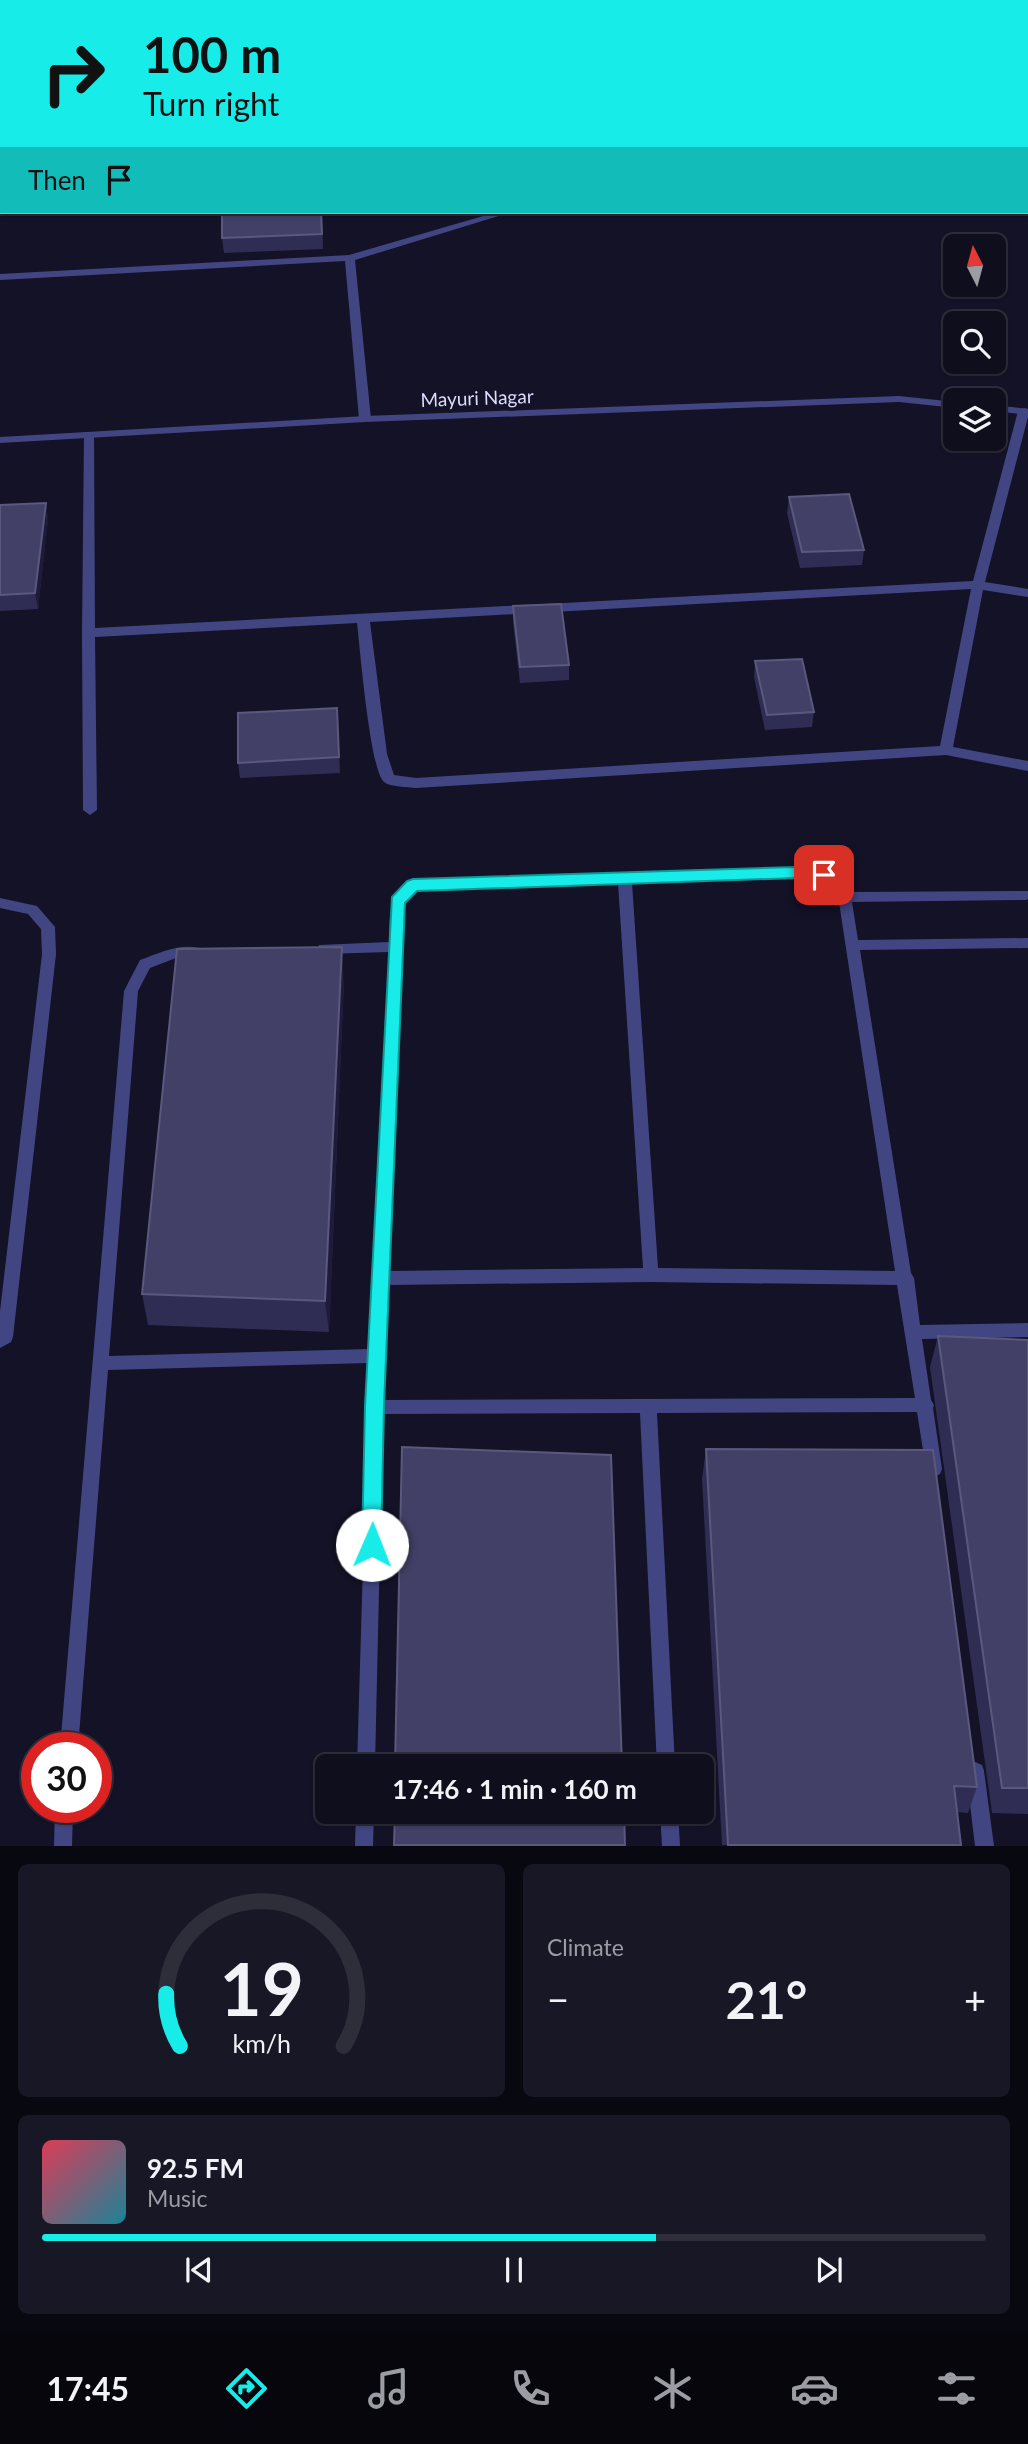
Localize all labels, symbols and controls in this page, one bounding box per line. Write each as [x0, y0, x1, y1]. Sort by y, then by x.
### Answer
text: 100 m [143, 25, 281, 83]
icon: right [28, 28, 119, 119]
text: Turn right [143, 84, 279, 123]
icon: arrive [100, 161, 138, 199]
text: Then [28, 164, 86, 196]
north arrow [943, 234, 1006, 298]
map controls [943, 234, 1006, 451]
button: search [943, 311, 1006, 374]
street label: Mayuri Nagar [420, 384, 534, 411]
button: layers [943, 388, 1006, 451]
pin [794, 845, 854, 905]
icon: arrive [805, 856, 843, 894]
position arrow [335, 1508, 409, 1582]
speed limit sign: 30 [21, 1732, 112, 1823]
text: 17:46 · 1 min · 160 m [392, 1773, 637, 1805]
text: Climate [547, 1933, 624, 1961]
text: 19 [219, 1945, 304, 2033]
text: 21° [726, 1968, 807, 2030]
text: − [547, 1976, 569, 2022]
text: + [964, 1976, 986, 2022]
text: km/h [232, 2028, 291, 2058]
text: 92.5 FM [147, 2152, 244, 2184]
text: Music [147, 2184, 207, 2212]
icon: previous [180, 2251, 218, 2289]
icon: pause [495, 2251, 533, 2289]
icon: next [810, 2251, 848, 2289]
icon: directions [222, 2364, 271, 2413]
icon: music [364, 2364, 413, 2413]
icon: phone [506, 2364, 555, 2413]
icon: climate [648, 2364, 697, 2413]
icon: car [790, 2364, 839, 2413]
icon: filters [932, 2364, 981, 2413]
text: 17:45 [47, 2369, 129, 2408]

